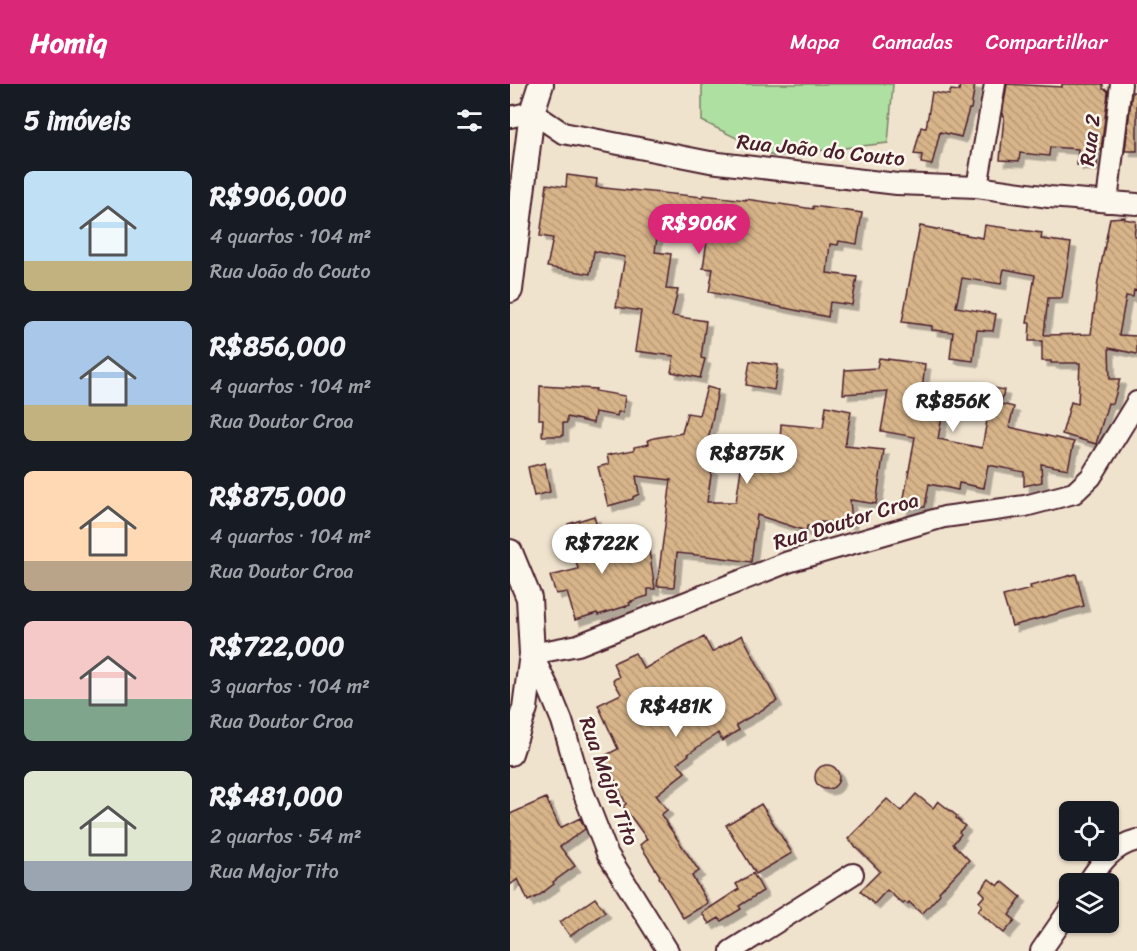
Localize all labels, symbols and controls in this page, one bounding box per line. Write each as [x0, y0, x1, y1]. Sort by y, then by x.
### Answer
text: Homiq [30, 18, 107, 67]
text: Mapa [790, 23, 839, 61]
text: Camadas [872, 23, 953, 61]
text: Compartilhar [986, 23, 1107, 61]
text: 5 imóveis [24, 97, 130, 143]
icon: filters [453, 104, 486, 137]
street label: Rua 2 [1068, 112, 1112, 168]
street label: Rua João do Couto [735, 122, 907, 178]
text: R$906,000 [210, 173, 347, 219]
icon: home [72, 195, 144, 267]
pin: R$906K [650, 204, 748, 255]
text: R$906K [662, 206, 736, 241]
text: 4 quartos · 104 m² [210, 219, 371, 254]
text: Rua João do Couto [210, 254, 371, 289]
text: R$856,000 [210, 323, 346, 369]
icon: home [72, 345, 144, 417]
text: 4 quartos · 104 m² [210, 369, 371, 404]
pin: R$856K [904, 382, 1002, 433]
text: R$856K [916, 384, 990, 419]
text: Rua Doutor Croa [210, 404, 354, 439]
pin: R$875K [698, 434, 796, 485]
text: R$875K [710, 436, 784, 471]
text: R$875,000 [210, 473, 346, 519]
street label: Rua Doutor Croa [768, 481, 924, 561]
icon: home [72, 495, 144, 567]
text: 4 quartos · 104 m² [210, 519, 371, 554]
pin: R$722K [553, 524, 651, 575]
text: R$722K [566, 526, 638, 561]
text: Rua Doutor Croa [210, 554, 354, 589]
text: R$722,000 [210, 623, 344, 669]
icon: home [72, 645, 144, 717]
text: 3 quartos · 104 m² [210, 669, 370, 704]
pin: R$481K [627, 687, 725, 738]
text: R$481K [641, 689, 711, 724]
text: Rua Doutor Croa [210, 704, 354, 739]
street label: Rua Major Tito [568, 711, 650, 851]
text: R$481,000 [210, 773, 343, 819]
icon: home [72, 795, 144, 867]
map controls [1059, 801, 1119, 933]
button: locate [1059, 801, 1119, 861]
text: 2 quartos · 54 m² [210, 819, 362, 854]
text: Rua Major Tito [210, 854, 339, 889]
button: layers [1059, 873, 1119, 933]

